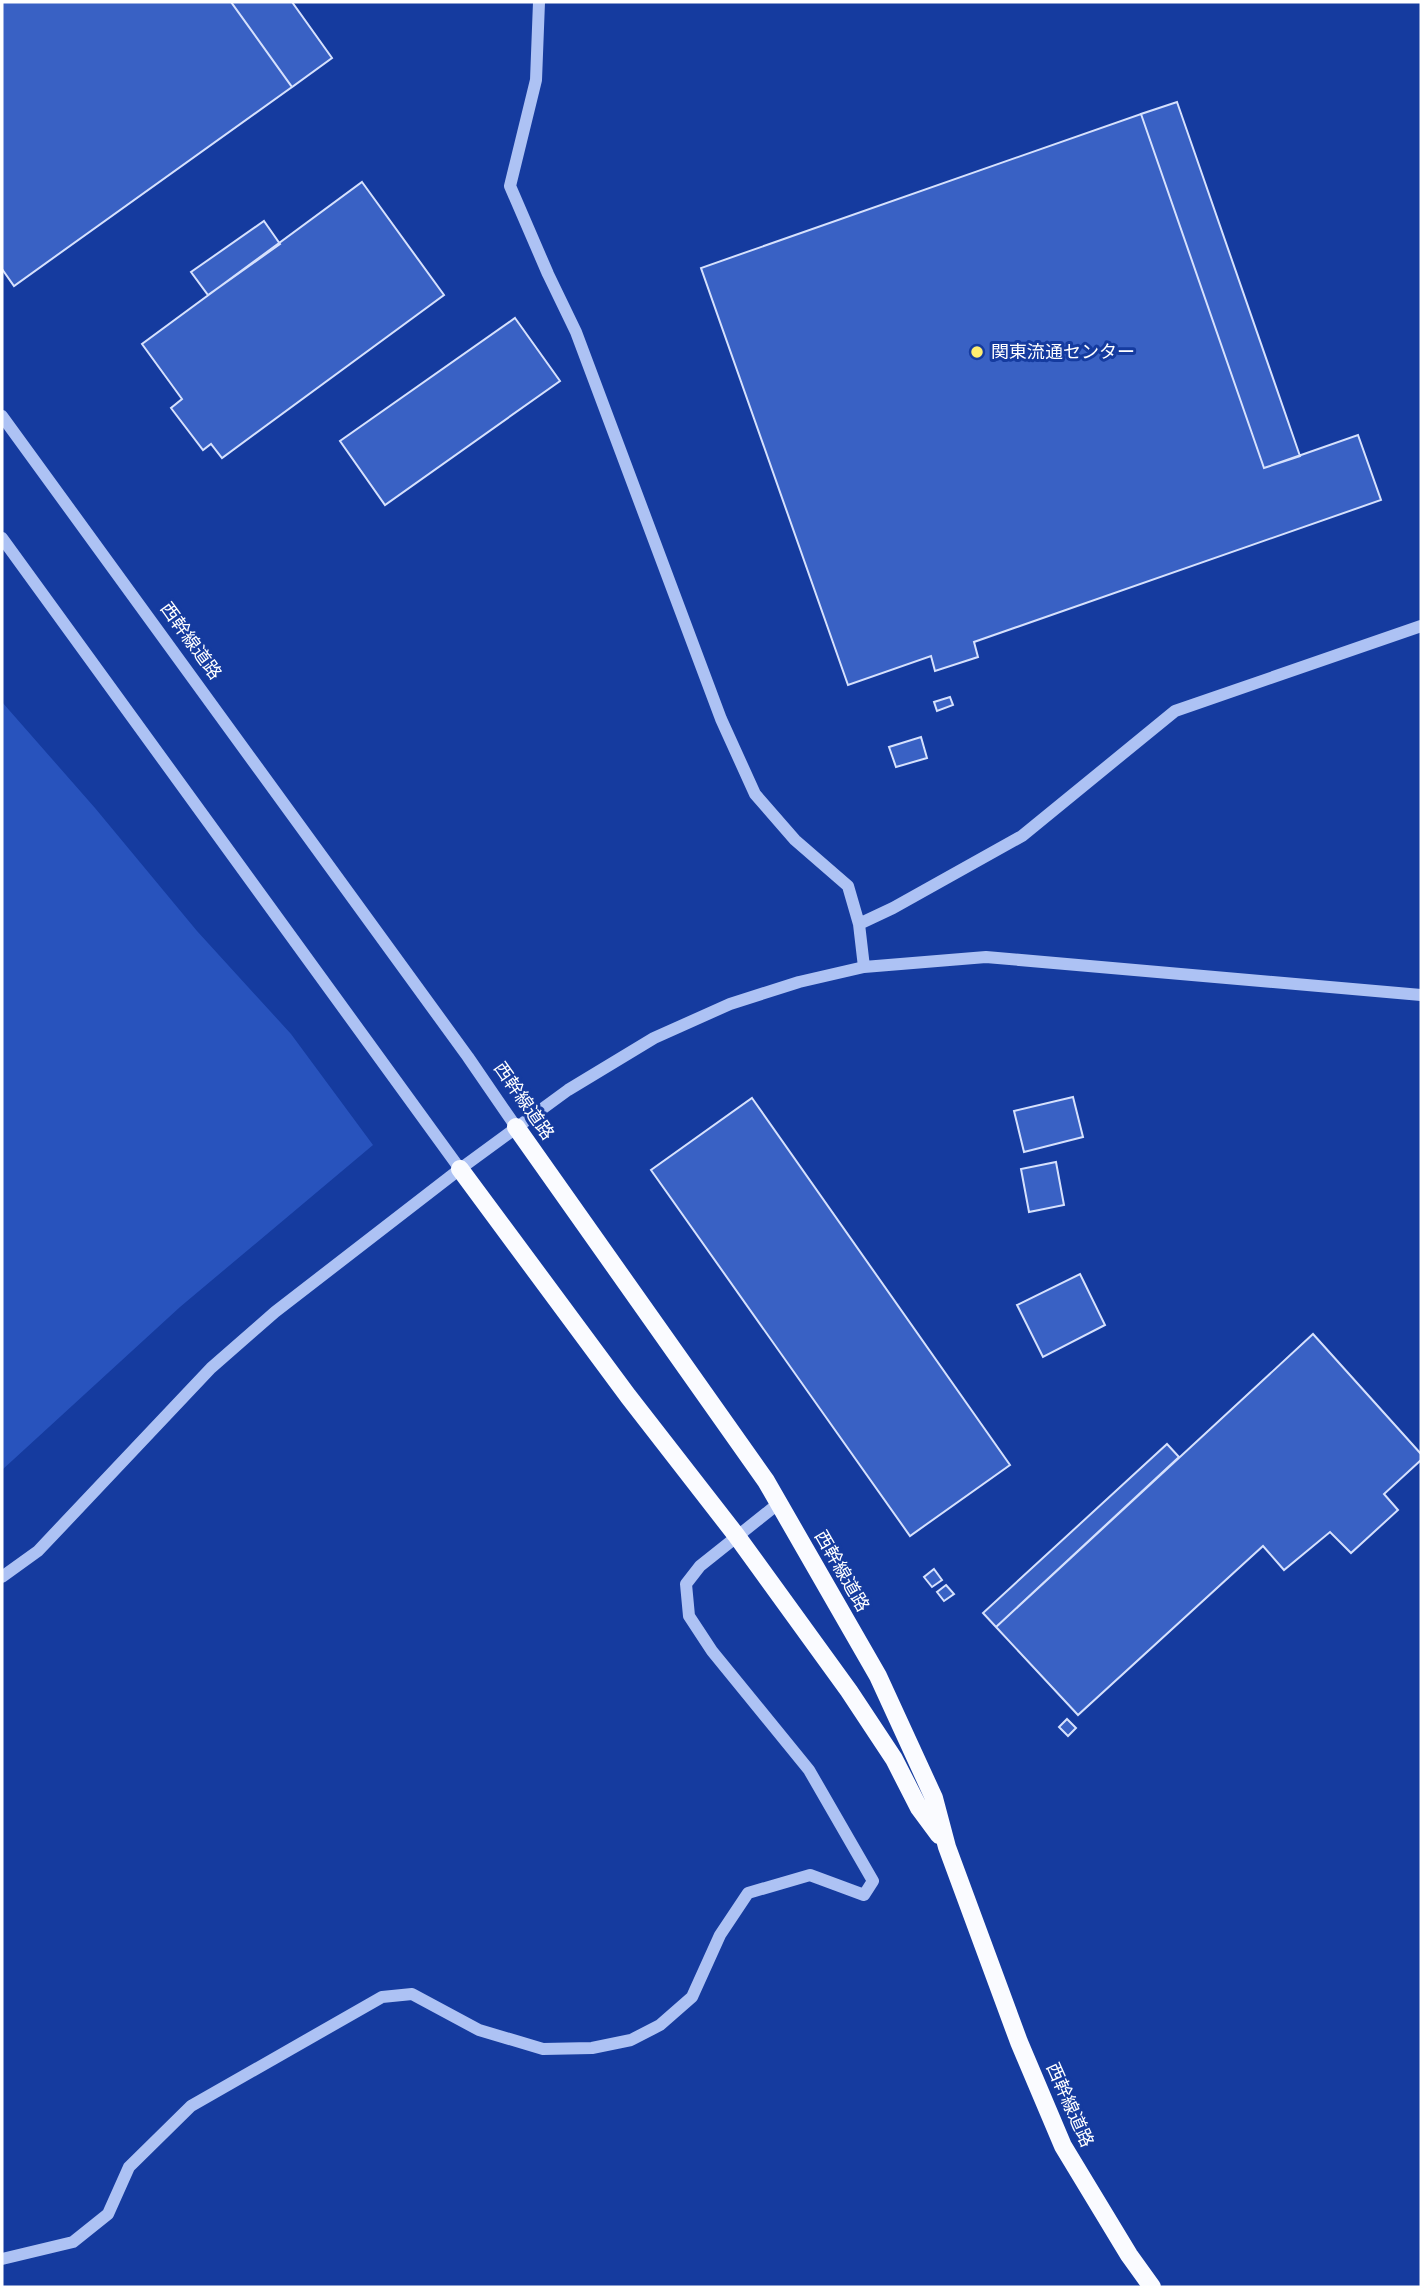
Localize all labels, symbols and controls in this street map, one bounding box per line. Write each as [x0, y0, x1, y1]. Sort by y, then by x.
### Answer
place label: 関東流通センター [991, 341, 1135, 362]
marker: 関東流通センター [969, 344, 985, 360]
street label: 西幹線道路 [156, 598, 226, 683]
street label: 西幹線道路 [490, 1058, 559, 1144]
street label: 西幹線道路 [811, 1527, 874, 1615]
street label: 西幹線道路 [1043, 2059, 1098, 2150]

